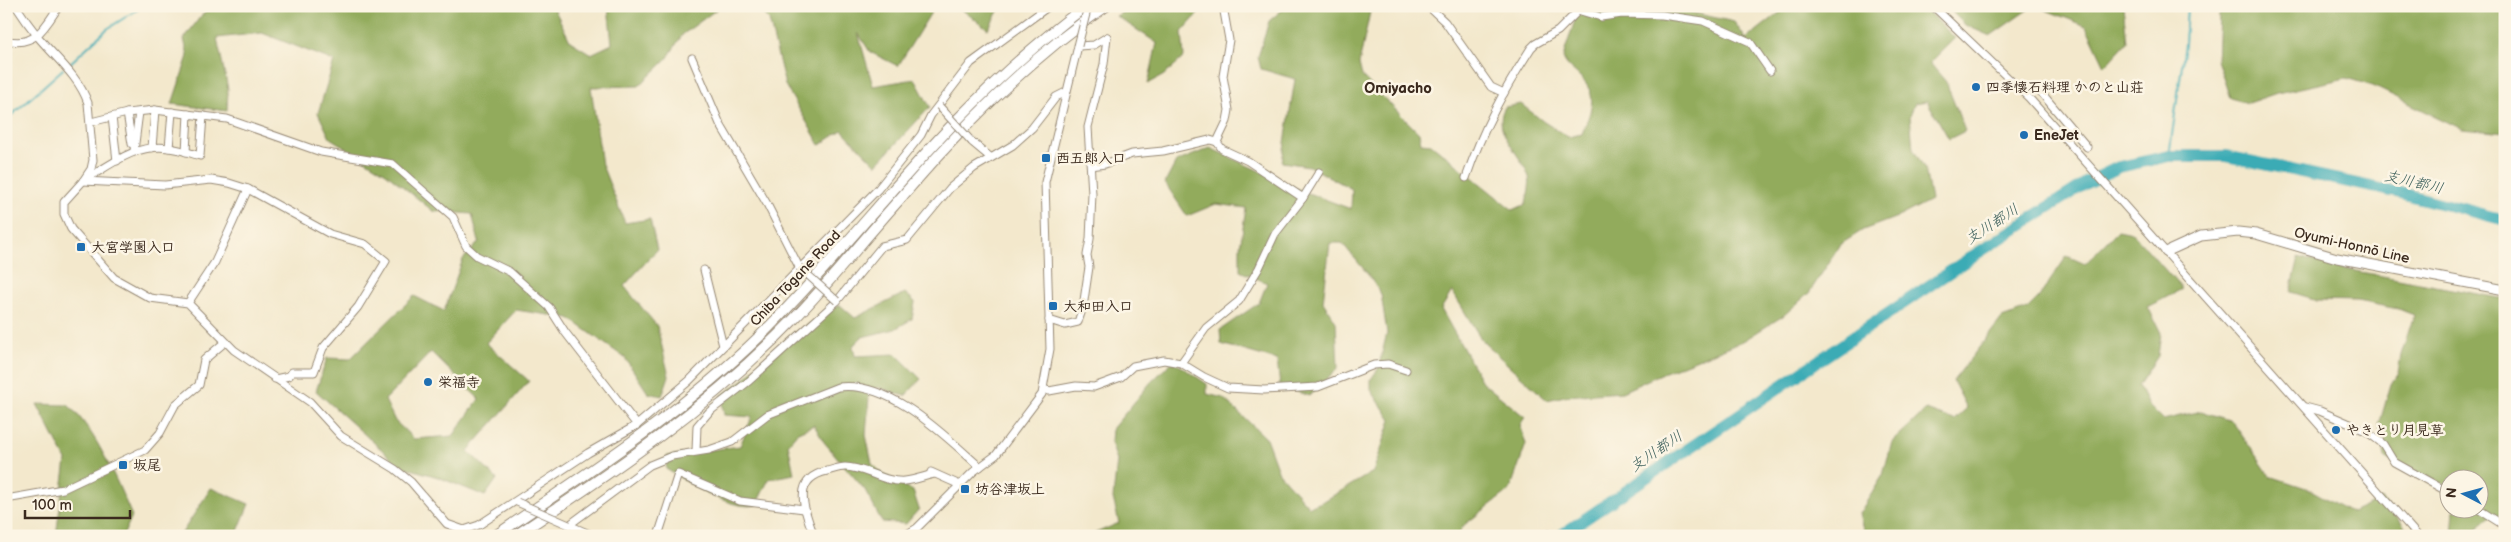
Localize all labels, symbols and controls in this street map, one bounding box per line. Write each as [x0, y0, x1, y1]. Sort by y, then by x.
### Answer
district label: Omiyacho [1364, 79, 1432, 98]
place label: 四季懐石料理 かのと山荘 [1986, 79, 2144, 96]
marker: 四季懐石料理 かのと山荘 [1970, 81, 1982, 93]
place label: EneJet [2034, 127, 2079, 144]
marker: EneJet [2018, 129, 2030, 141]
place label: 西五郎入口 [1056, 150, 1126, 167]
marker: 西五郎入口 [1040, 152, 1052, 164]
water label: 支川都川 [2383, 166, 2445, 198]
water label: 支川都川 [1962, 200, 2023, 249]
street label: Oyumi-Honnō Line [2292, 224, 2411, 267]
street label: Chiba Tōgane Road [747, 227, 844, 330]
place label: 大宮学園入口 [91, 239, 175, 256]
marker: 大宮学園入口 [75, 241, 87, 253]
place label: 大和田入口 [1063, 298, 1133, 315]
marker: 大和田入口 [1047, 300, 1059, 312]
place label: 栄福寺 [438, 374, 480, 391]
marker: 栄福寺 [422, 376, 434, 388]
place label: やきとり月見草 [2346, 422, 2444, 439]
marker: やきとり月見草 [2330, 424, 2342, 436]
water label: 支川都川 [1626, 427, 1686, 476]
place label: 坂尾 [133, 457, 161, 474]
marker: 坂尾 [117, 459, 129, 471]
north arrow [2438, 470, 2488, 520]
place label: 坊谷津坂上 [975, 481, 1045, 498]
marker: 坊谷津坂上 [959, 483, 971, 495]
scale bar [25, 487, 130, 519]
text: N [2443, 487, 2461, 499]
text: 100 m [32, 496, 72, 515]

